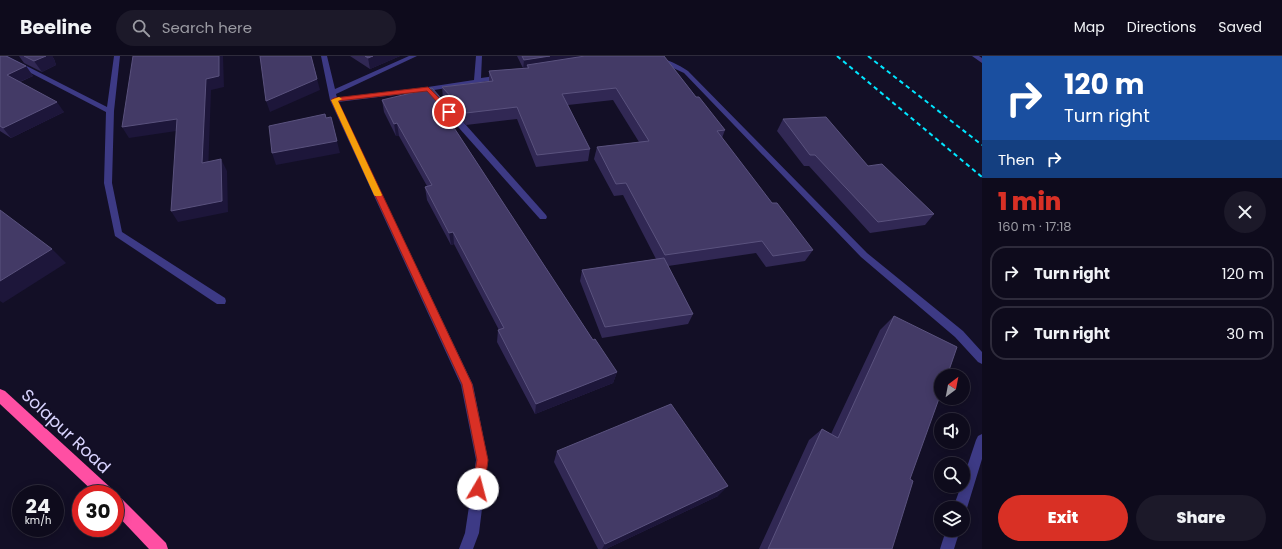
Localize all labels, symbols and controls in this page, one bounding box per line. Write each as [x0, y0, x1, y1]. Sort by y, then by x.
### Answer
search box [116, 10, 396, 46]
text: Beeline [20, 14, 92, 41]
icon: search [130, 17, 152, 39]
text: Search here [162, 17, 252, 38]
text: Map [1074, 17, 1105, 37]
text: Directions [1127, 17, 1196, 37]
text: Saved [1218, 17, 1262, 37]
text: 120 m [1064, 65, 1144, 104]
icon: right [998, 72, 1050, 124]
pin [432, 95, 466, 129]
icon: arrive [438, 101, 460, 123]
text: Turn right [1064, 103, 1150, 128]
icon: right [1043, 148, 1065, 170]
text: Then [998, 149, 1035, 170]
text: 1 min [998, 185, 1061, 218]
button: close [1224, 191, 1266, 233]
text: 160 m · 17:18 [998, 217, 1072, 236]
icon: right [1000, 262, 1022, 284]
text: Turn right [1034, 263, 1110, 284]
text: 120 m [1222, 263, 1264, 284]
icon: right [1000, 322, 1022, 344]
text: Turn right [1034, 323, 1110, 344]
text: 30 m [1226, 323, 1264, 344]
north arrow [934, 369, 970, 405]
map controls [934, 369, 970, 537]
street label: Solapur Road [16, 383, 116, 479]
button: sound [934, 413, 970, 449]
button: search [934, 457, 970, 493]
position arrow [457, 468, 499, 510]
speed limit sign: 30 [72, 485, 124, 537]
text: 24 [26, 492, 50, 520]
button: Exit [998, 495, 1128, 541]
button: Share [1136, 495, 1266, 541]
button: layers [934, 501, 970, 537]
text: km/h [25, 513, 51, 528]

